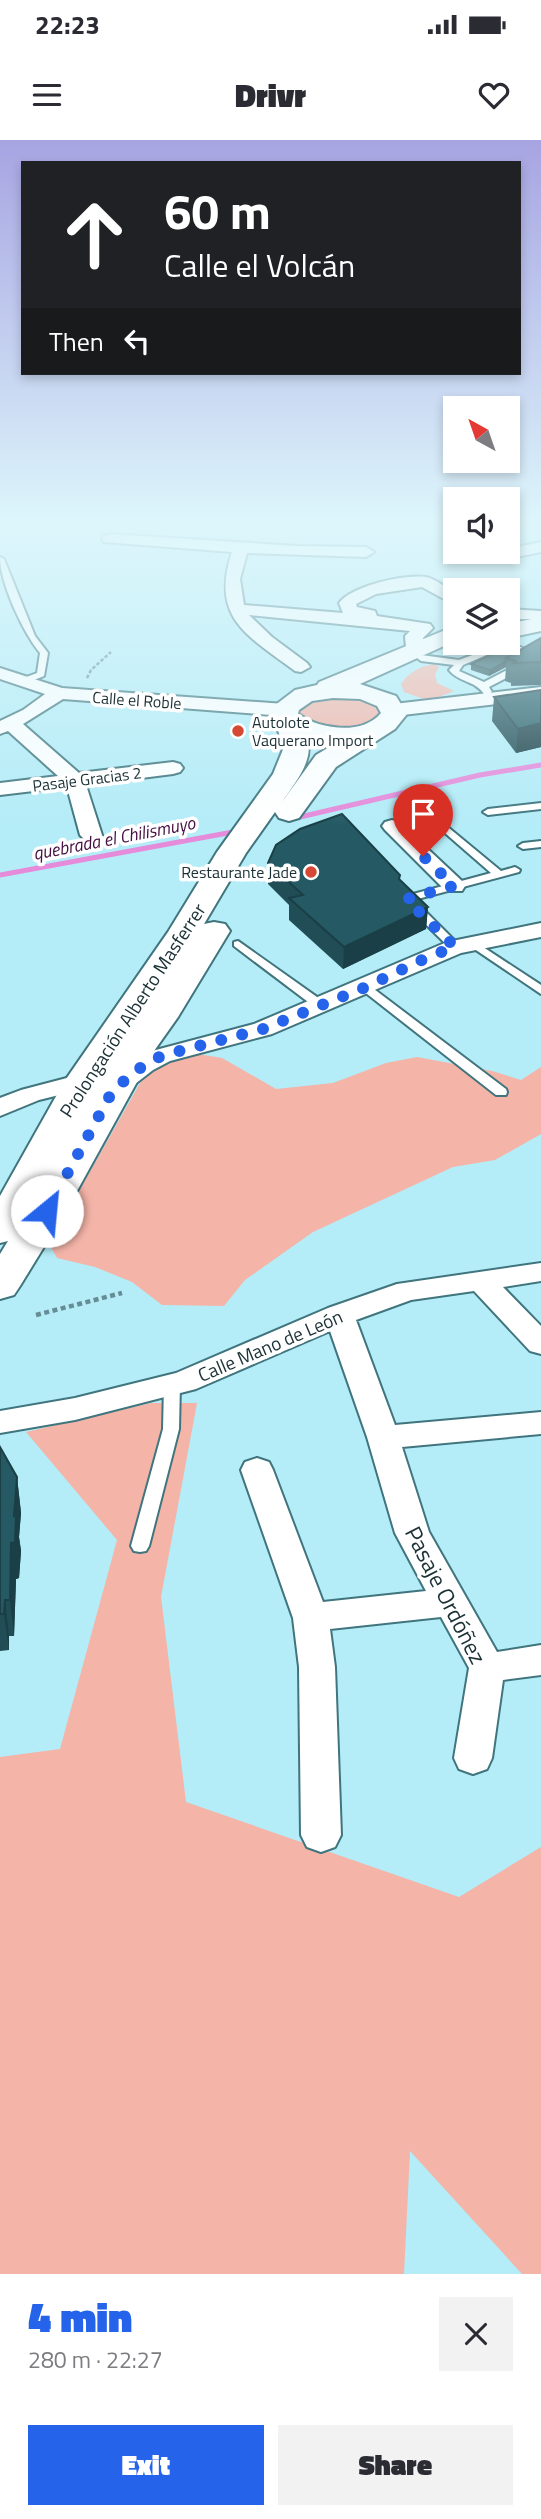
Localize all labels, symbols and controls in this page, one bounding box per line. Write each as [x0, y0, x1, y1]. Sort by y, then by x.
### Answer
text: 22:23 [35, 5, 100, 44]
text: Drivr [235, 71, 306, 119]
icon: menu [28, 76, 66, 114]
icon: heart [475, 76, 513, 114]
text: 60 m [164, 173, 271, 248]
icon: ahead [49, 189, 140, 280]
text: Calle el Volcán [164, 241, 355, 289]
text: Then [49, 322, 104, 361]
icon: left [118, 322, 156, 360]
north arrow [443, 396, 520, 472]
map controls [443, 396, 520, 655]
button: sound [443, 487, 520, 564]
button: layers [443, 578, 520, 655]
street label: Calle el Roble [92, 685, 182, 715]
place label: Autolote Vaquerano Import [252, 710, 374, 752]
marker: Autolote Vaquerano Import [230, 723, 246, 739]
street label: Pasaje Gracias 2 [31, 760, 143, 798]
pin [393, 784, 453, 856]
icon: arrive [404, 795, 442, 833]
water label: quebrada el Chilismuyo [31, 809, 198, 867]
place label: Restaurante Jade [181, 860, 297, 884]
marker: Restaurante Jade [303, 864, 319, 880]
street label: Prolongación Alberto Masferrer [52, 897, 213, 1123]
position arrow [10, 1174, 84, 1248]
street label: Calle Mano de León [193, 1301, 347, 1389]
street label: Pasaje Ordóñez [396, 1520, 496, 1670]
text: 4 min [28, 2284, 132, 2348]
button: close [439, 2297, 513, 2371]
text: 280 m · 22:27 [28, 2342, 163, 2377]
button: Exit [28, 2425, 264, 2505]
button: Share [278, 2425, 513, 2505]

